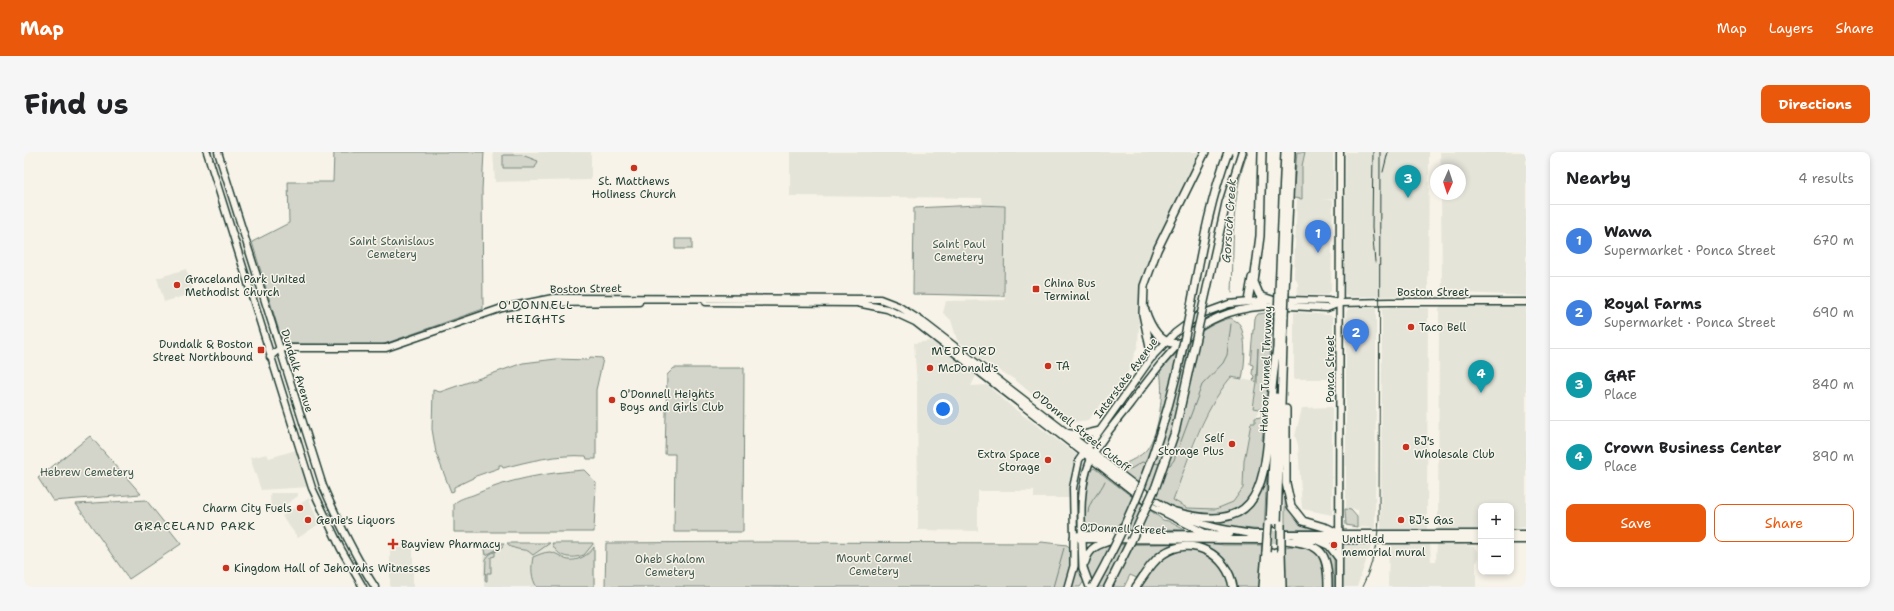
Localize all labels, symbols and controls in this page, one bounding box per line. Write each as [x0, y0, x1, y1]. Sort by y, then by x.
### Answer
text: Map [20, 16, 64, 41]
text: Map [1717, 19, 1747, 37]
text: Layers [1769, 19, 1813, 37]
text: Share [1835, 19, 1874, 37]
text: Find us [24, 85, 129, 123]
button: Directions [1761, 85, 1870, 123]
marker: St. Matthews Holiness Church [629, 163, 639, 173]
north arrow [1430, 164, 1466, 200]
pin: 3 [1395, 165, 1421, 198]
text: Nearby [1566, 167, 1631, 189]
text: 4 results [1798, 170, 1854, 187]
place label: St. Matthews Holiness Church [592, 174, 676, 202]
water label: Gorsuch Creek [1218, 178, 1240, 264]
pin: 1 [1305, 220, 1331, 253]
text: Wawa [1604, 222, 1652, 242]
text: 1 [1576, 232, 1582, 249]
text: 670 m [1813, 232, 1854, 249]
park label: Saint Stanislaus Cemetery [350, 234, 434, 262]
park label: Saint Paul Cemetery [932, 237, 986, 265]
text: Supermarket · Ponca Street [1604, 242, 1776, 259]
place label: Graceland Park United Methodist Church [185, 272, 305, 300]
place label: China Bus Terminal [1044, 276, 1096, 304]
marker: Graceland Park United Methodist Church [172, 280, 182, 290]
street label: Boston Street [550, 281, 622, 297]
marker: China Bus Terminal [1031, 284, 1041, 294]
street label: Boston Street [1397, 285, 1469, 300]
text: Royal Farms [1604, 294, 1702, 314]
district label: O'DONNELL HEIGHTS [498, 297, 574, 327]
text: 2 [1574, 304, 1584, 321]
text: 690 m [1812, 304, 1854, 321]
street label: Harbor Tunnel Thruway [1256, 305, 1276, 433]
text: Supermarket · Ponca Street [1604, 314, 1776, 331]
pin: 2 [1343, 319, 1369, 352]
place label: Taco Bell [1419, 320, 1467, 335]
marker: Taco Bell [1406, 322, 1416, 332]
street label: Dundalk Avenue [277, 328, 317, 414]
street label: Interstate Avenue [1091, 335, 1161, 421]
street label: Ponca Street [1323, 335, 1338, 403]
place label: Dundalk & Boston Street Northbound [153, 337, 253, 365]
district label: MEDFORD [931, 343, 997, 359]
marker: Dundalk & Boston Street Northbound [256, 345, 266, 355]
place label: TA [1056, 359, 1070, 374]
pin: 4 [1468, 360, 1494, 393]
place label: McDonald's [938, 361, 998, 376]
marker: TA [1043, 361, 1053, 371]
marker: McDonald's [925, 363, 935, 373]
text: GAF [1604, 366, 1636, 386]
text: 3 [1574, 376, 1584, 393]
text: 840 m [1812, 376, 1854, 393]
text: Place [1604, 386, 1637, 403]
place label: O'Donnell Heights Boys and Girls Club [620, 387, 724, 415]
street label: O'Donnell Street Cutoff [1029, 387, 1134, 476]
marker: O'Donnell Heights Boys and Girls Club [607, 395, 617, 405]
your location [933, 399, 953, 419]
place label: Self Storage Plus [1158, 431, 1225, 459]
place label: BJ's Wholesale Club [1414, 434, 1495, 462]
text: Crown Business Center [1604, 438, 1782, 458]
marker: Self Storage Plus [1227, 439, 1237, 449]
marker: BJ's Wholesale Club [1401, 442, 1411, 452]
place label: Extra Space Storage [977, 447, 1040, 475]
text: 4 [1574, 448, 1584, 465]
text: 890 m [1812, 448, 1854, 465]
marker: Extra Space Storage [1043, 455, 1053, 465]
text: Place [1604, 458, 1637, 475]
park label: Hebrew Cemetery [40, 465, 134, 480]
place label: Charm City Fuels [203, 501, 292, 516]
marker: Charm City Fuels [295, 503, 305, 513]
map controls [1478, 503, 1514, 575]
button: + [1478, 503, 1514, 539]
button: Save [1566, 504, 1706, 542]
button: Share [1714, 504, 1854, 542]
place label: Genie's Liquors [316, 513, 395, 528]
place label: BJ's Gas [1409, 513, 1454, 528]
marker: Genie's Liquors [303, 515, 313, 525]
marker: BJ's Gas [1396, 515, 1406, 525]
district label: GRACELAND PARK [134, 518, 256, 534]
street label: O'Donnell Street [1079, 520, 1167, 538]
place label: Untitled memorial mural [1342, 532, 1426, 560]
place label: Bayview Pharmacy [401, 537, 501, 552]
marker: Bayview Pharmacy [388, 539, 398, 549]
button: − [1478, 539, 1514, 575]
marker: Untitled memorial mural [1329, 540, 1339, 550]
park label: Mount Carmel Cemetery [836, 551, 913, 579]
park label: Oheb Shalom Cemetery [635, 552, 705, 580]
place label: Kingdom Hall of Jehovahs Witnesses [234, 561, 431, 576]
marker: Kingdom Hall of Jehovahs Witnesses [221, 563, 231, 573]

